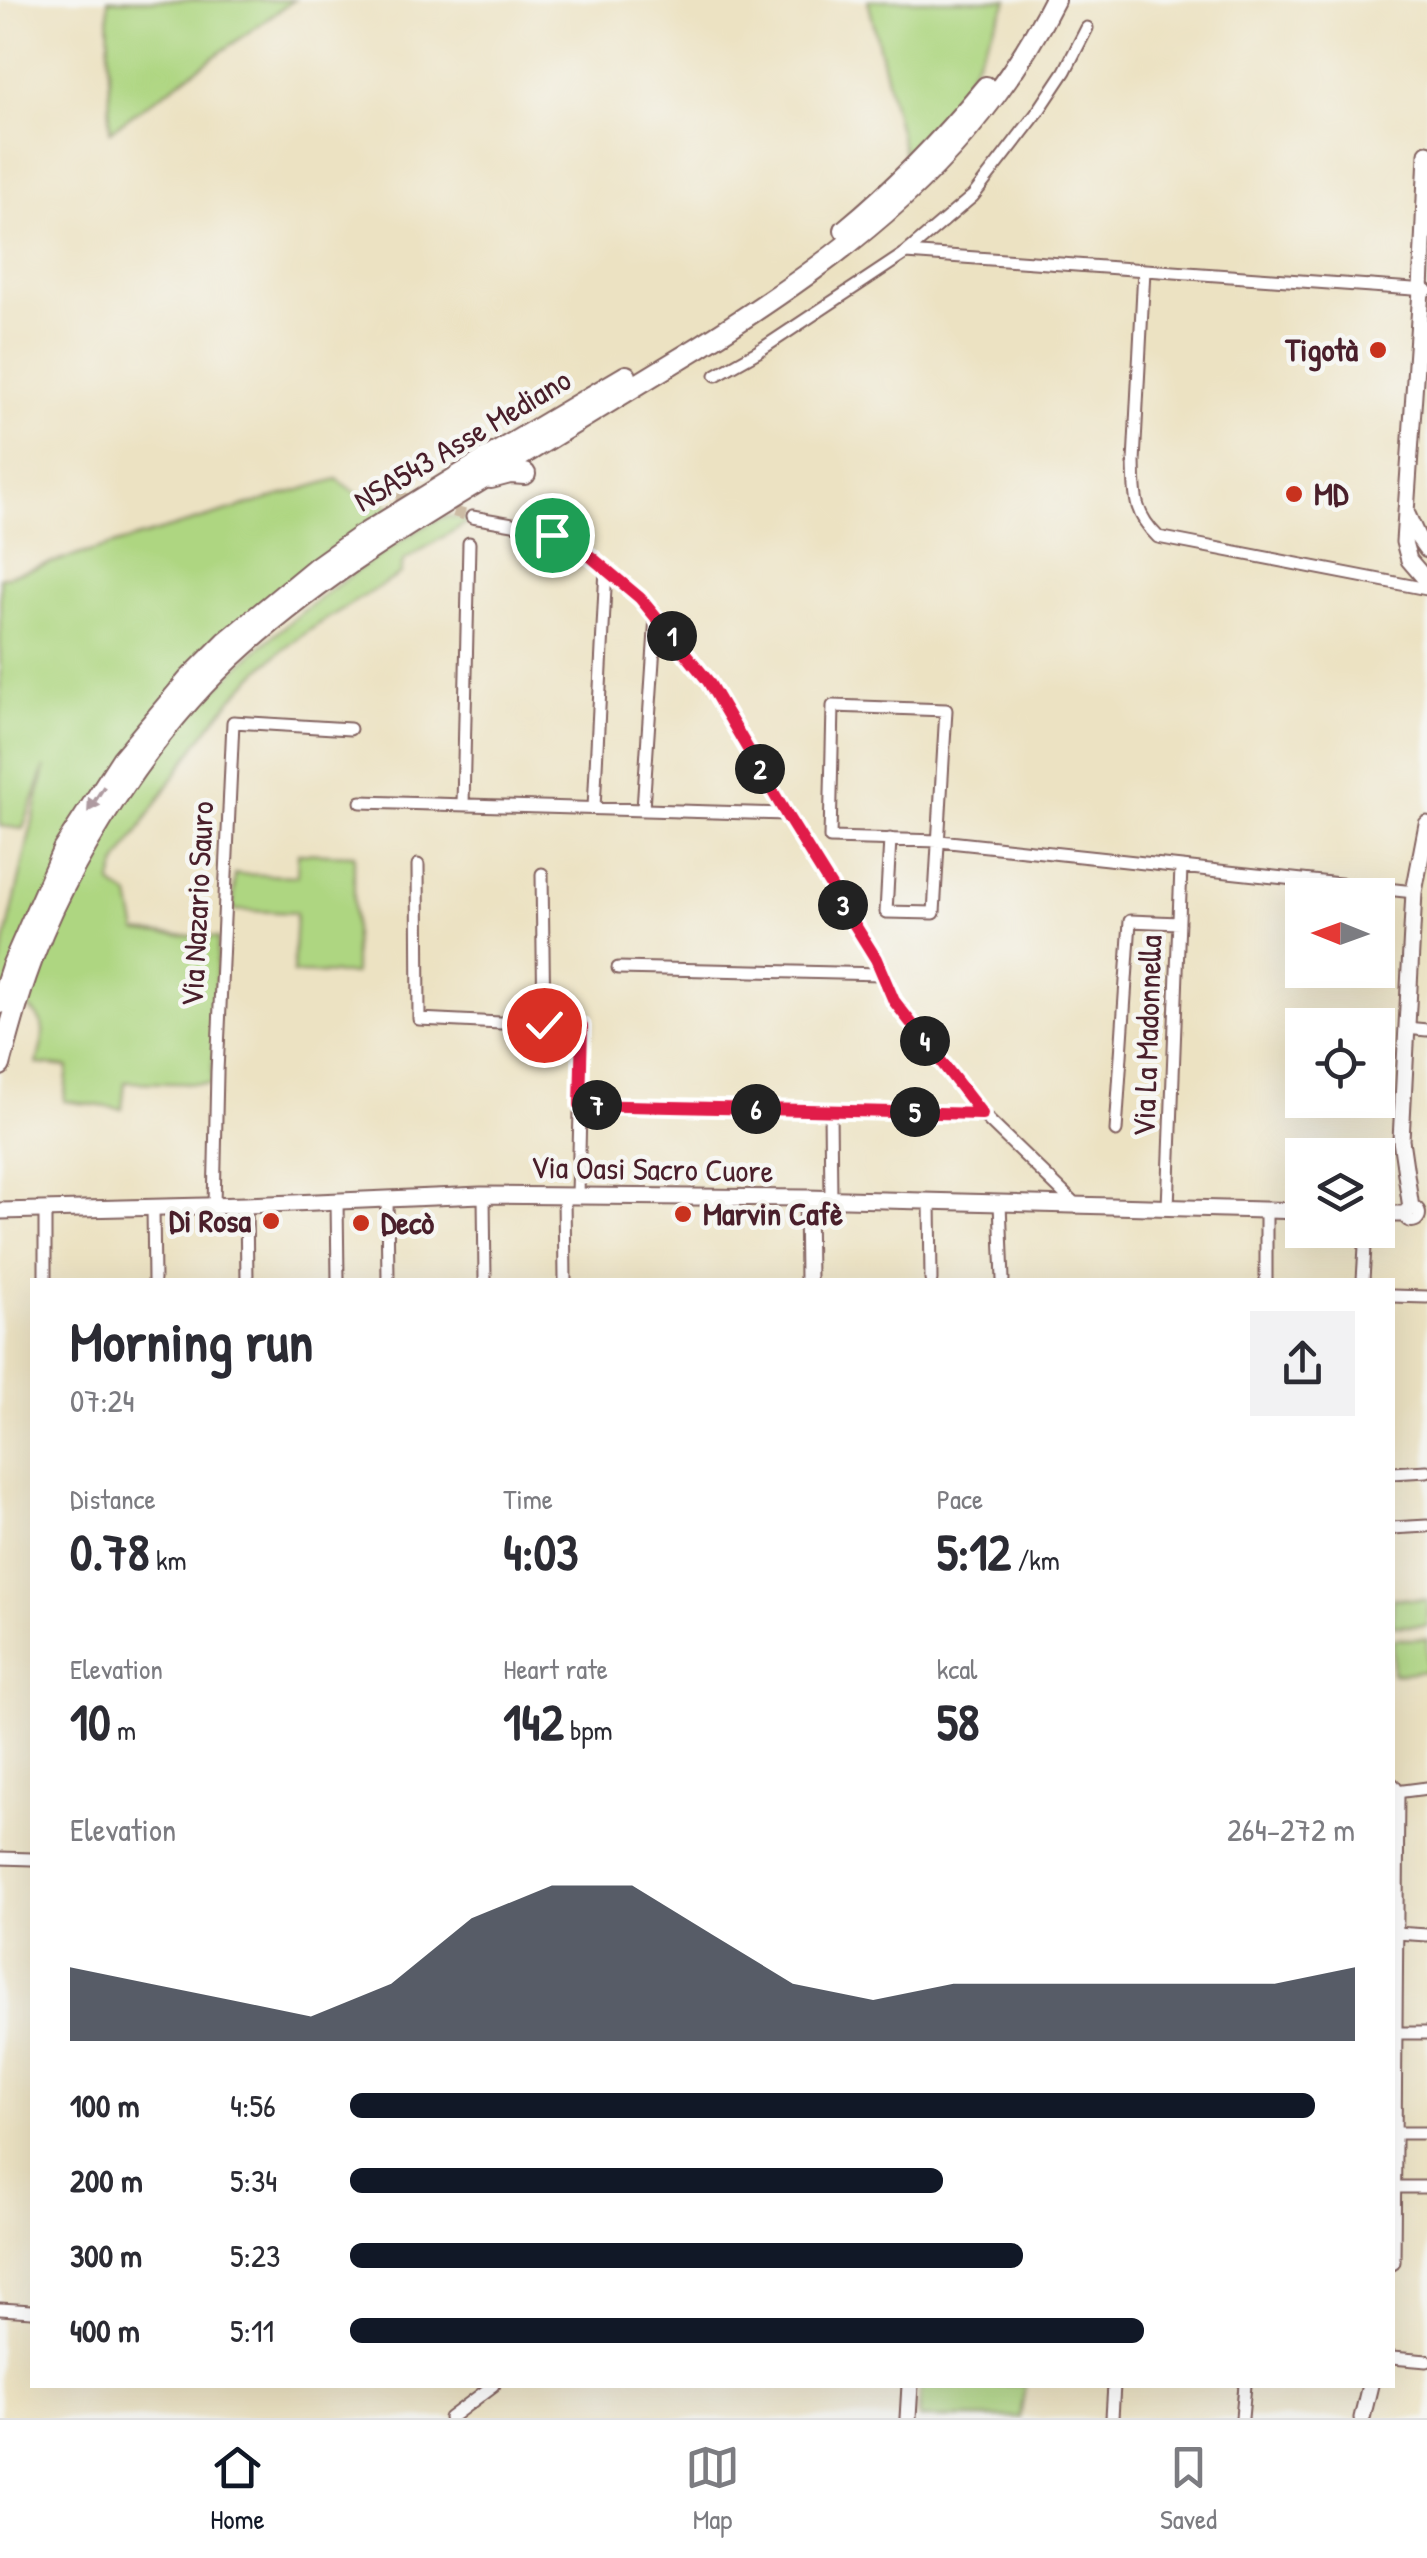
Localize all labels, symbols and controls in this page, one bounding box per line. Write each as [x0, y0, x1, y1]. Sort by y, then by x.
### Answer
place label: Tigotà [1284, 328, 1358, 372]
marker: Tigotà [1367, 339, 1389, 361]
street label: NSA543 Asse Mediano [345, 358, 578, 521]
place label: MD [1314, 472, 1349, 515]
marker: MD [1283, 483, 1305, 505]
pin [510, 493, 595, 578]
icon: arrive [525, 508, 580, 563]
pin: 1 [647, 611, 697, 661]
text: 1 [667, 617, 677, 655]
pin: 2 [735, 744, 785, 794]
text: 2 [753, 750, 767, 788]
one-way arrow [87, 785, 105, 813]
street label: Via Nazario Sauro [170, 800, 223, 1008]
north arrow [1285, 878, 1395, 988]
map controls [1285, 878, 1395, 1248]
pin: 3 [818, 880, 868, 930]
text: 3 [837, 886, 849, 924]
street label: Via La Madonnella [1121, 934, 1172, 1138]
pin [502, 983, 587, 1068]
icon: check [517, 998, 572, 1053]
button: locate [1285, 1008, 1395, 1118]
pin: 4 [900, 1016, 950, 1066]
text: 4 [920, 1022, 930, 1060]
pin: 7 [572, 1080, 622, 1130]
pin: 6 [731, 1084, 781, 1134]
text: 7 [590, 1086, 604, 1124]
pin: 5 [890, 1087, 940, 1137]
text: 6 [750, 1090, 762, 1128]
text: 5 [909, 1093, 921, 1131]
button: layers [1285, 1138, 1395, 1248]
street label: Via Oasi Sacro Cuore [530, 1145, 774, 1192]
place label: Marvin Cafè [703, 1192, 843, 1235]
place label: Di Rosa [169, 1199, 251, 1242]
place label: Decò [381, 1201, 434, 1244]
marker: Marvin Cafè [672, 1203, 694, 1225]
marker: Di Rosa [260, 1210, 282, 1232]
marker: Decò [350, 1212, 372, 1234]
text: Morning run [70, 1304, 313, 1378]
button: share [1250, 1311, 1355, 1416]
text: 07:24 [70, 1379, 135, 1422]
text: Distance [70, 1480, 156, 1518]
text: Time [503, 1480, 553, 1518]
text: Pace [937, 1480, 983, 1518]
text: 0.78 [70, 1518, 150, 1586]
text: 4:03 [503, 1518, 578, 1586]
text: 5:12 [937, 1518, 1011, 1586]
text: km [150, 1541, 187, 1579]
text: /km [1011, 1541, 1060, 1579]
text: Elevation [70, 1650, 163, 1688]
text: Heart rate [503, 1650, 608, 1688]
text: kcal [937, 1650, 978, 1688]
text: 10 [70, 1688, 111, 1756]
text: 142 [503, 1688, 564, 1756]
text: 58 [937, 1688, 979, 1756]
text: m [111, 1711, 136, 1749]
text: bpm [564, 1711, 613, 1749]
text: Elevation [70, 1808, 176, 1851]
text: 264–272 m [1227, 1808, 1355, 1851]
text: 100 m [70, 2084, 139, 2127]
text: 4:56 [230, 2084, 276, 2127]
text: 200 m [70, 2159, 143, 2202]
text: 5:34 [230, 2159, 277, 2202]
text: 300 m [70, 2234, 142, 2277]
text: 5:23 [230, 2234, 280, 2277]
text: 400 m [70, 2309, 140, 2352]
text: 5:11 [230, 2309, 274, 2352]
tab: Home [210, 2440, 265, 2538]
tab: Map [685, 2440, 740, 2538]
tab: Saved [1160, 2440, 1217, 2538]

